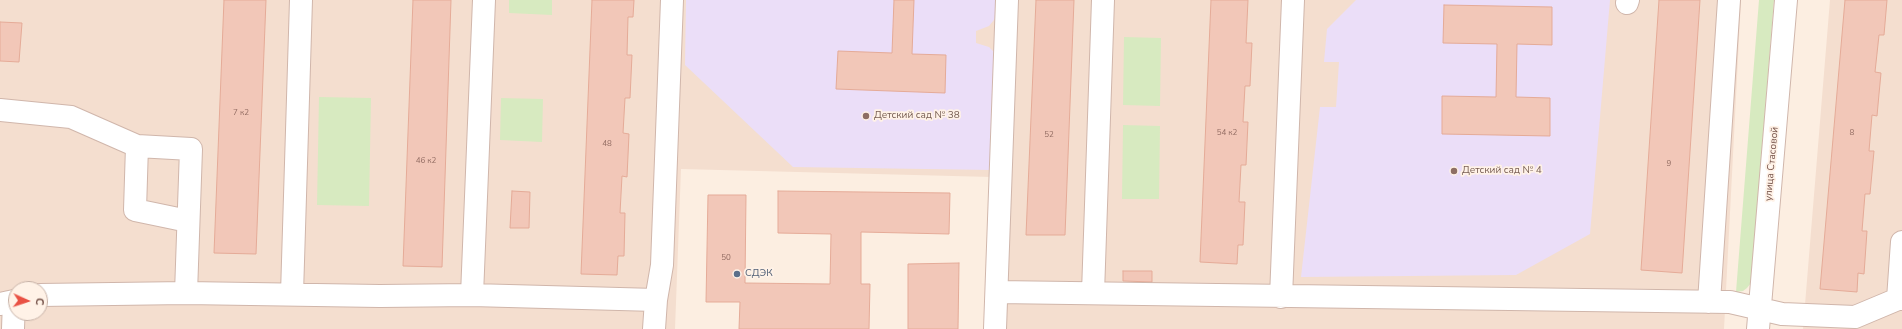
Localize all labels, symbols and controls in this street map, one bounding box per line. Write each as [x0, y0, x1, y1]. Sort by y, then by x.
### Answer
house number: 7 к2 [233, 108, 249, 118]
place label: Детский сад № 38 [874, 110, 960, 122]
marker: Детский сад № 38 [861, 111, 871, 121]
street label: улица Стасовой [1763, 126, 1781, 202]
house number: 54 к2 [1217, 128, 1237, 138]
house number: 8 [1850, 128, 1854, 138]
house number: 52 [1044, 130, 1054, 140]
house number: 48 [602, 139, 612, 149]
house number: 46 к2 [416, 156, 436, 166]
house number: 9 [1667, 159, 1671, 169]
place label: Детский сад № 4 [1462, 165, 1542, 177]
marker: Детский сад № 4 [1449, 166, 1459, 176]
house number: 50 [721, 253, 731, 263]
place label: СДЭК [745, 268, 773, 280]
marker: СДЭК [732, 269, 742, 279]
north arrow [8, 281, 48, 321]
text: С [32, 297, 47, 306]

